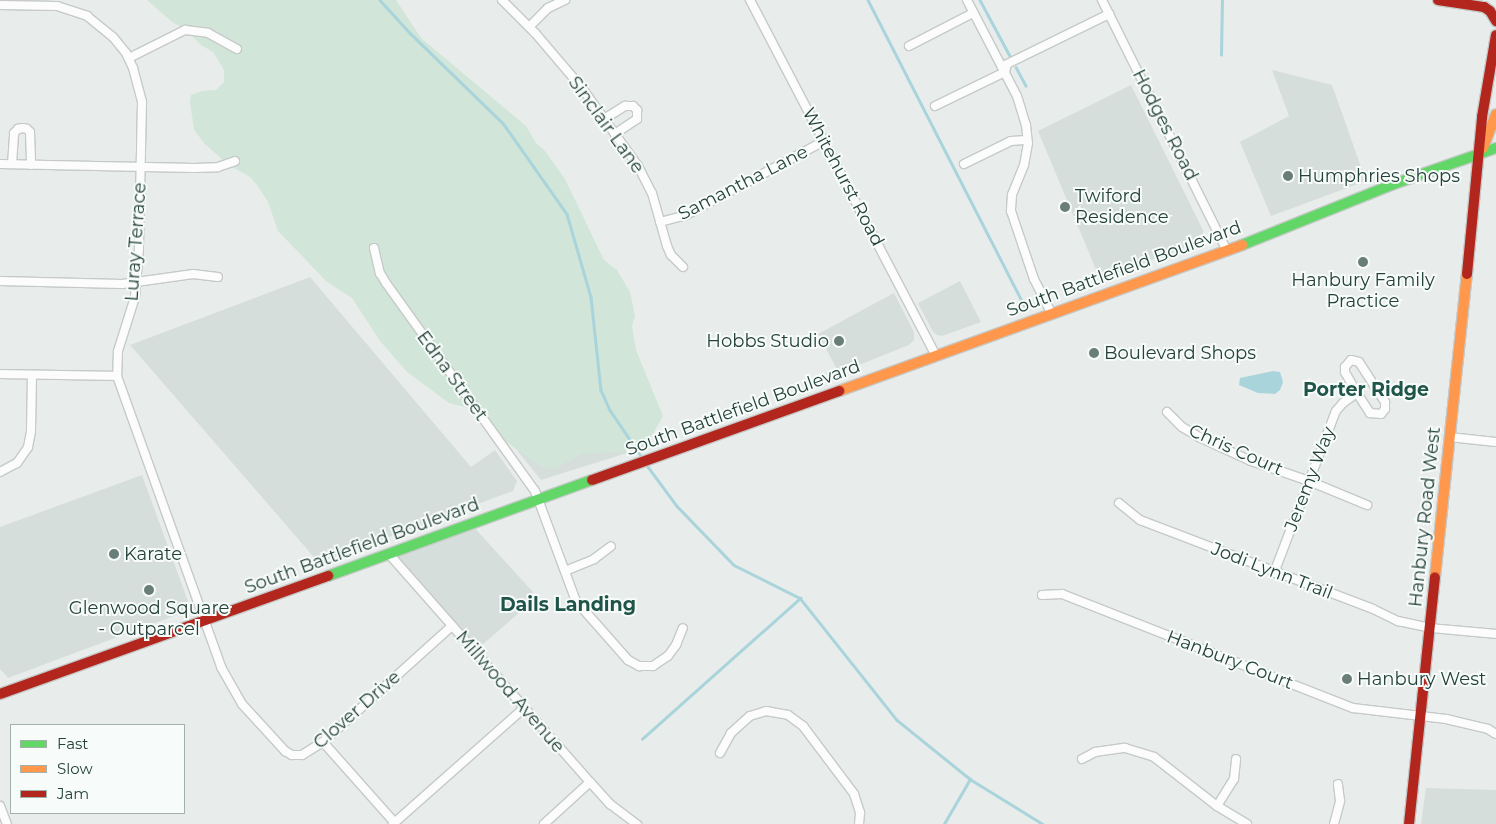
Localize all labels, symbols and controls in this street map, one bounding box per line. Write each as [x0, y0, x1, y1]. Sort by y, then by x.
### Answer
street label: Hodges Road [1128, 66, 1202, 184]
street label: Sinclair Lane [564, 72, 648, 178]
street label: Whitehurst Road [797, 104, 889, 250]
street label: Samantha Lane [675, 141, 811, 225]
place label: Humphries Shops [1298, 165, 1460, 187]
marker: Humphries Shops [1282, 170, 1294, 182]
street label: Luray Terrace [121, 182, 151, 302]
place label: Twiford Residence [1075, 186, 1169, 228]
marker: Twiford Residence [1059, 201, 1071, 213]
street label: South Battlefield Boulevard [1004, 216, 1244, 322]
marker: Hanbury Family Practice [1357, 256, 1369, 268]
place label: Hanbury Family Practice [1291, 270, 1435, 312]
street label: Edna Street [412, 327, 492, 425]
place label: Hobbs Studio [706, 330, 829, 352]
marker: Hobbs Studio [833, 335, 845, 347]
place label: Boulevard Shops [1104, 342, 1256, 364]
marker: Boulevard Shops [1088, 347, 1100, 359]
street label: South Battlefield Boulevard [623, 355, 863, 461]
district label: Porter Ridge [1303, 379, 1429, 401]
street label: Chris Court [1186, 420, 1286, 480]
street label: Jeremy Way [1280, 424, 1340, 534]
street label: Hanbury Road West [1405, 426, 1445, 608]
street label: South Battlefield Boulevard [242, 493, 482, 599]
street label: Jodi Lynn Trail [1208, 538, 1336, 604]
place label: Karate [124, 543, 182, 565]
marker: Karate [108, 548, 120, 560]
marker: Glenwood Square - Outparcel [143, 584, 155, 596]
district label: Dails Landing [500, 594, 636, 616]
place label: Glenwood Square - Outparcel [69, 598, 229, 640]
street label: Hanbury Court [1164, 626, 1296, 694]
street label: Millwood Avenue [451, 627, 569, 757]
street label: Clover Drive [309, 666, 405, 754]
place label: Hanbury West [1357, 668, 1486, 690]
marker: Hanbury West [1341, 673, 1353, 685]
legend [10, 724, 185, 814]
text: Fast [57, 734, 88, 753]
text: Slow [57, 759, 93, 778]
text: Jam [57, 784, 89, 803]

